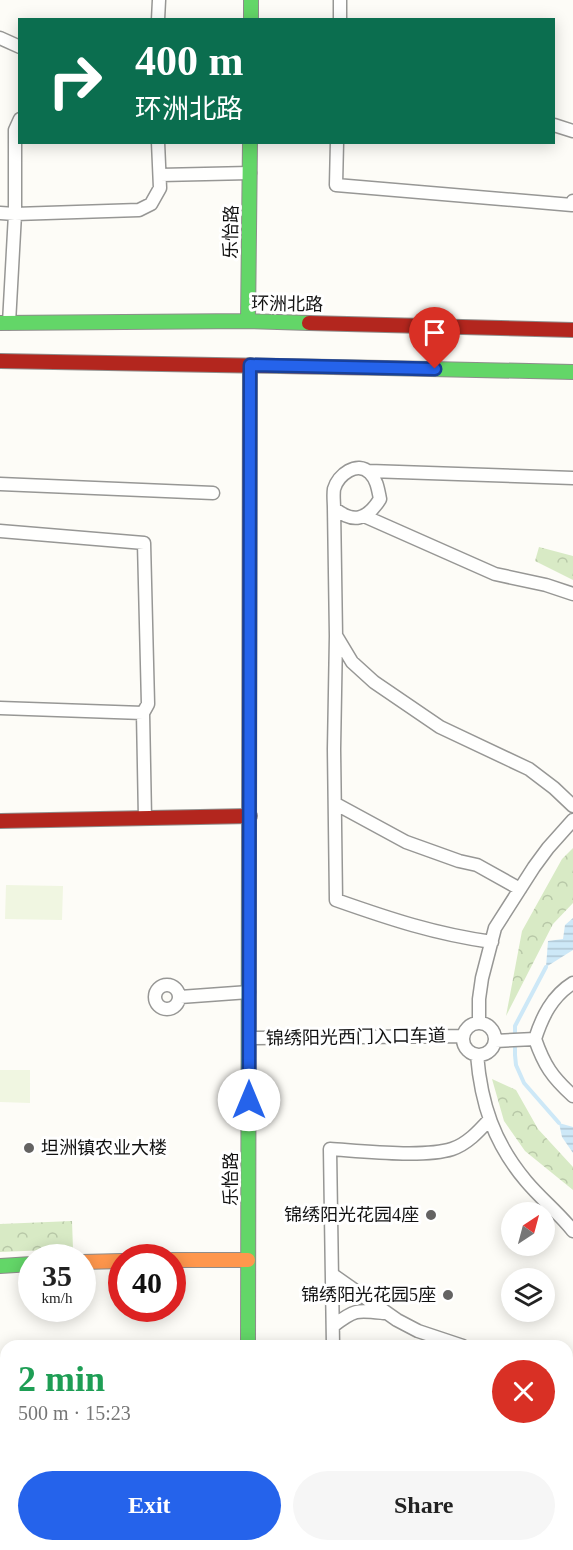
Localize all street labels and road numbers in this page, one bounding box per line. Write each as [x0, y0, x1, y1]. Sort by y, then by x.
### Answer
street label: 乐怡路 [221, 205, 241, 259]
street label: 环洲北路 [251, 293, 323, 315]
street label: 锦绣阳光西门入口车道 [266, 1025, 446, 1049]
street label: 乐怡路 [221, 1152, 241, 1206]

